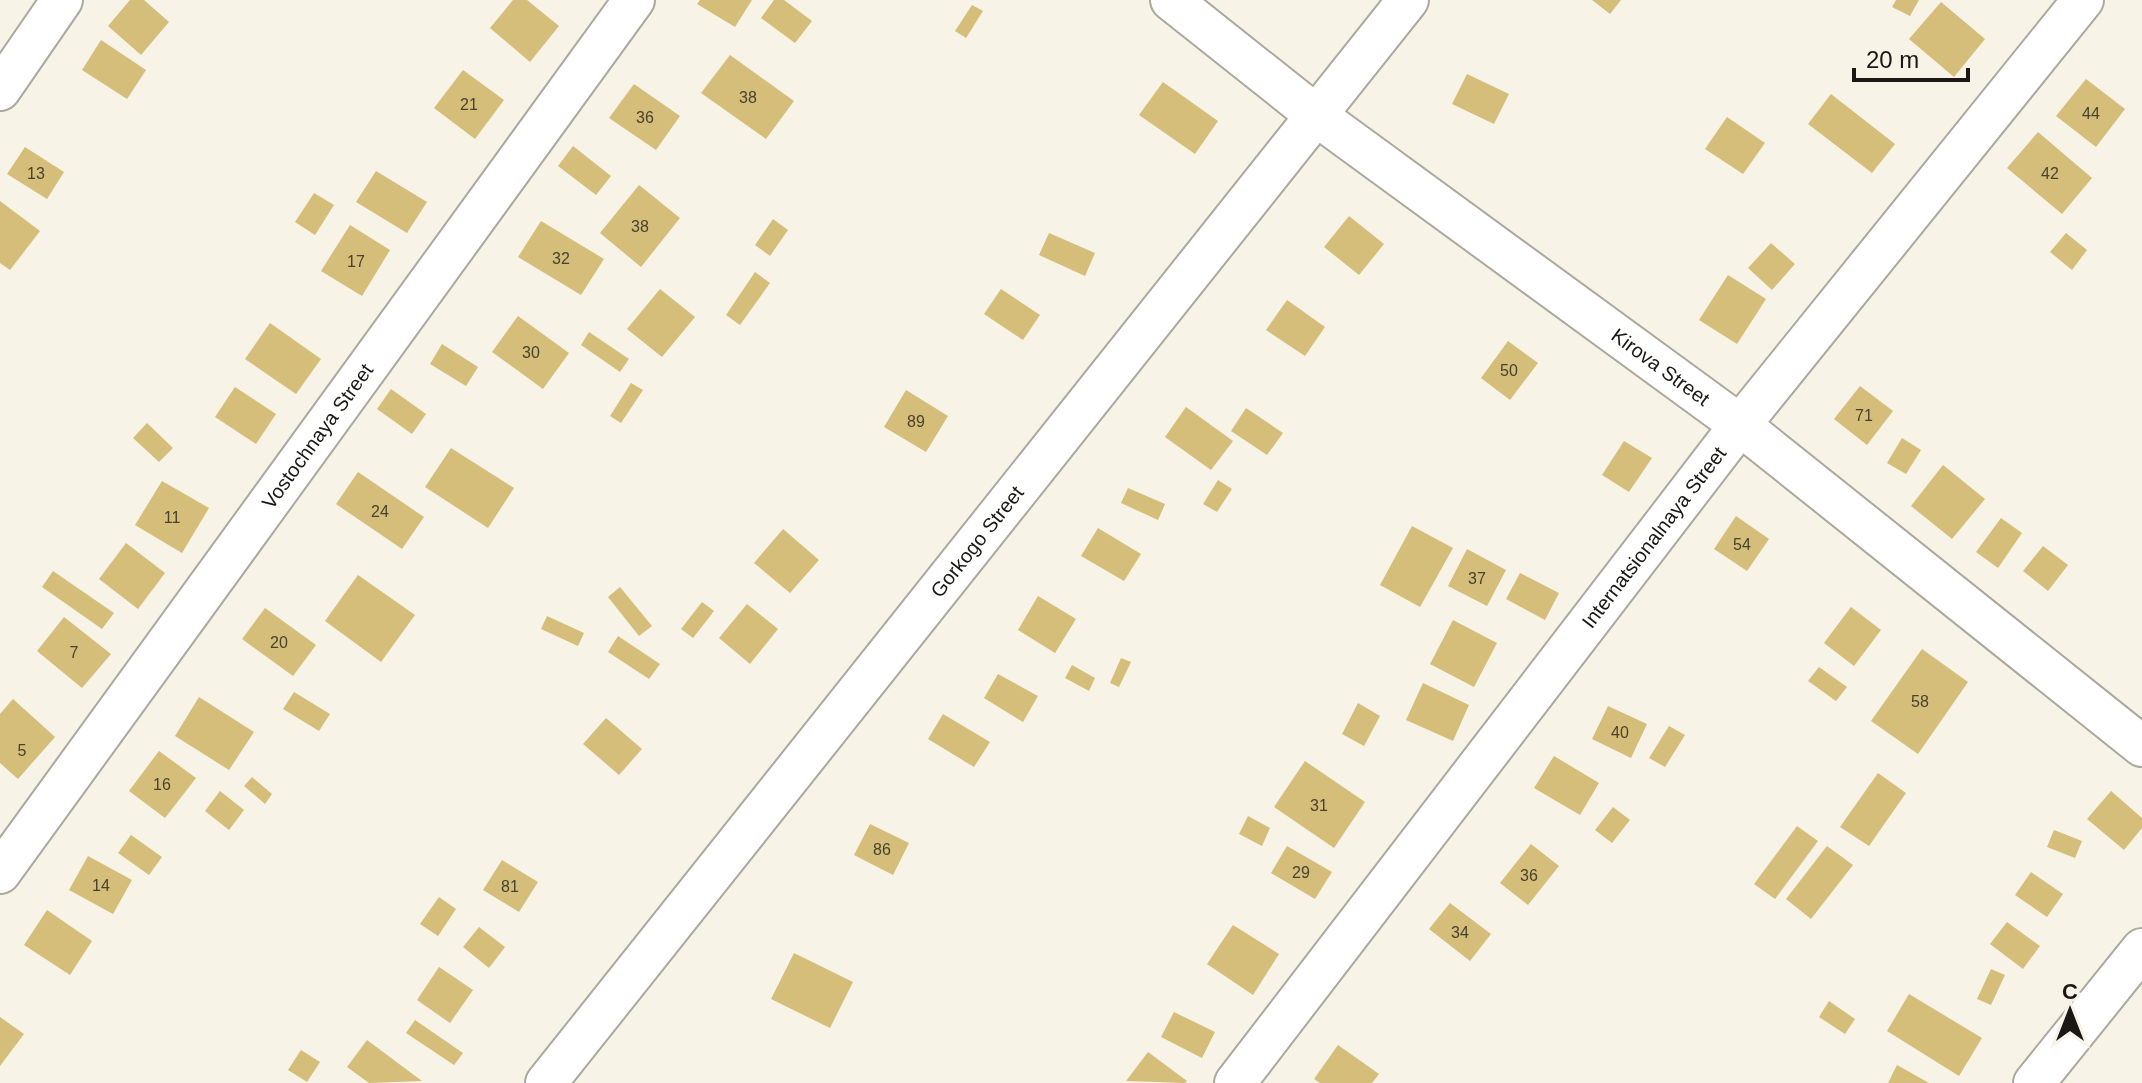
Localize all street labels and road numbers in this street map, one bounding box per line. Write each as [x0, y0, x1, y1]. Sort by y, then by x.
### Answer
street label: Kirova Street [1607, 324, 1714, 410]
street label: Vostochnaya Street [257, 359, 377, 513]
street label: Internatsionalnaya Street [1577, 442, 1731, 632]
street label: Gorkogo Street [926, 481, 1028, 601]

